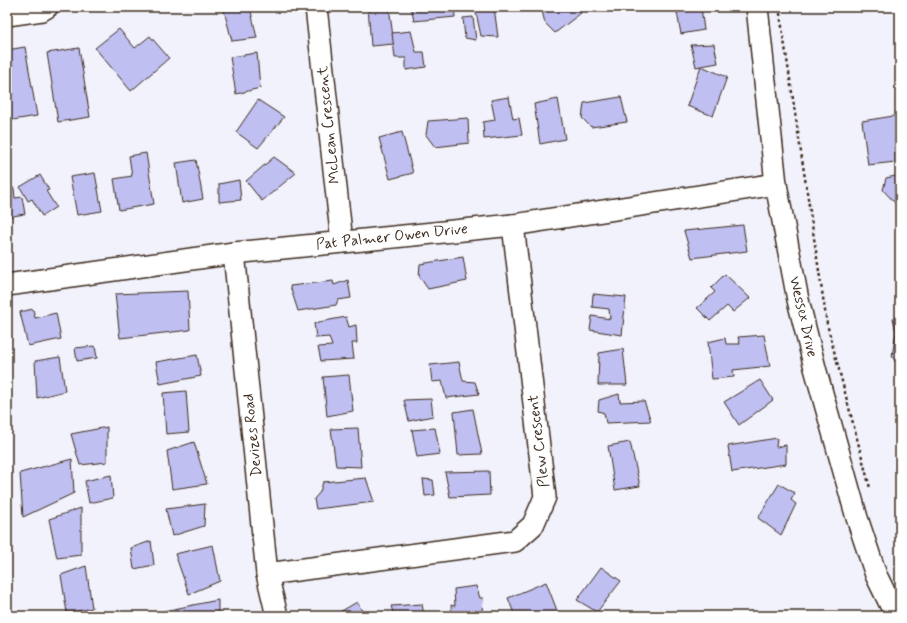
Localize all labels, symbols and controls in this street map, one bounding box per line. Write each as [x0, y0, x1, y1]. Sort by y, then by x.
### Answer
street label: McLean Crescent [313, 65, 345, 185]
street label: Pat Palmer Owen Drive [315, 219, 469, 255]
street label: Wessex Drive [784, 275, 822, 360]
street label: Devizes Road [239, 393, 267, 477]
street label: Plew Crescent [523, 393, 555, 489]

